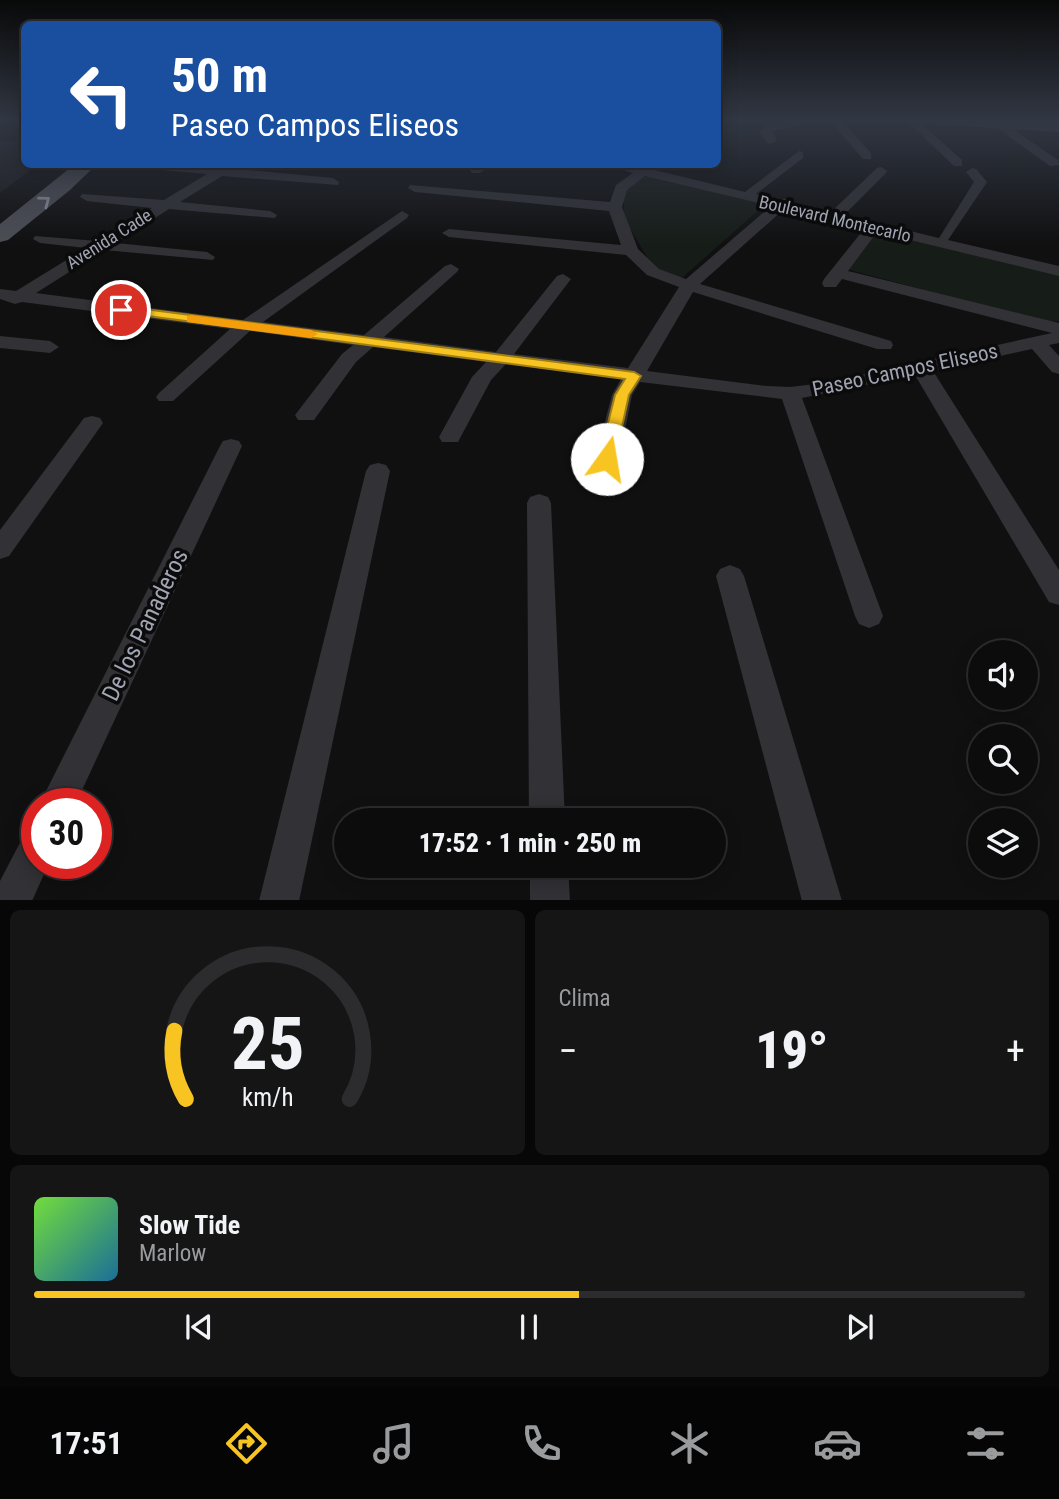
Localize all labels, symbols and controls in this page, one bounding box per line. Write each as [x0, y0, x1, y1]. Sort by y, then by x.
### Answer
text: 50 m [171, 47, 268, 104]
icon: left [56, 49, 147, 140]
text: Paseo Campos Eliseos [171, 106, 459, 144]
street label: Boulevard Montecarlo [757, 191, 913, 246]
one-way arrow [37, 196, 49, 209]
street label: Avenida Cade [62, 204, 155, 273]
pin [91, 280, 151, 340]
icon: arrive [102, 291, 140, 329]
street label: Paseo Campos Eliseos [810, 339, 1000, 401]
position arrow [570, 422, 644, 496]
street label: De los Panaderos [96, 544, 194, 706]
map controls [968, 640, 1038, 878]
button: sound [968, 640, 1038, 710]
button: search [968, 724, 1038, 794]
speed limit sign: 30 [21, 788, 112, 879]
button: layers [968, 808, 1038, 878]
text: 17:52 · 1 min · 250 m [419, 828, 641, 858]
text: Clima [559, 985, 610, 1012]
text: 25 [230, 1001, 304, 1087]
text: 19° [755, 1020, 828, 1081]
text: − [559, 1029, 578, 1073]
text: + [1006, 1029, 1025, 1073]
text: km/h [242, 1082, 293, 1111]
text: Slow Tide [139, 1210, 240, 1240]
text: Marlow [139, 1240, 206, 1267]
icon: previous [180, 1308, 218, 1346]
icon: pause [510, 1308, 548, 1346]
icon: next [841, 1308, 879, 1346]
icon: directions [222, 1419, 271, 1468]
icon: music [369, 1419, 418, 1468]
icon: phone [517, 1419, 566, 1468]
icon: climate [665, 1419, 714, 1468]
icon: car [813, 1419, 862, 1468]
icon: filters [961, 1419, 1010, 1468]
text: 17:51 [49, 1424, 123, 1462]

